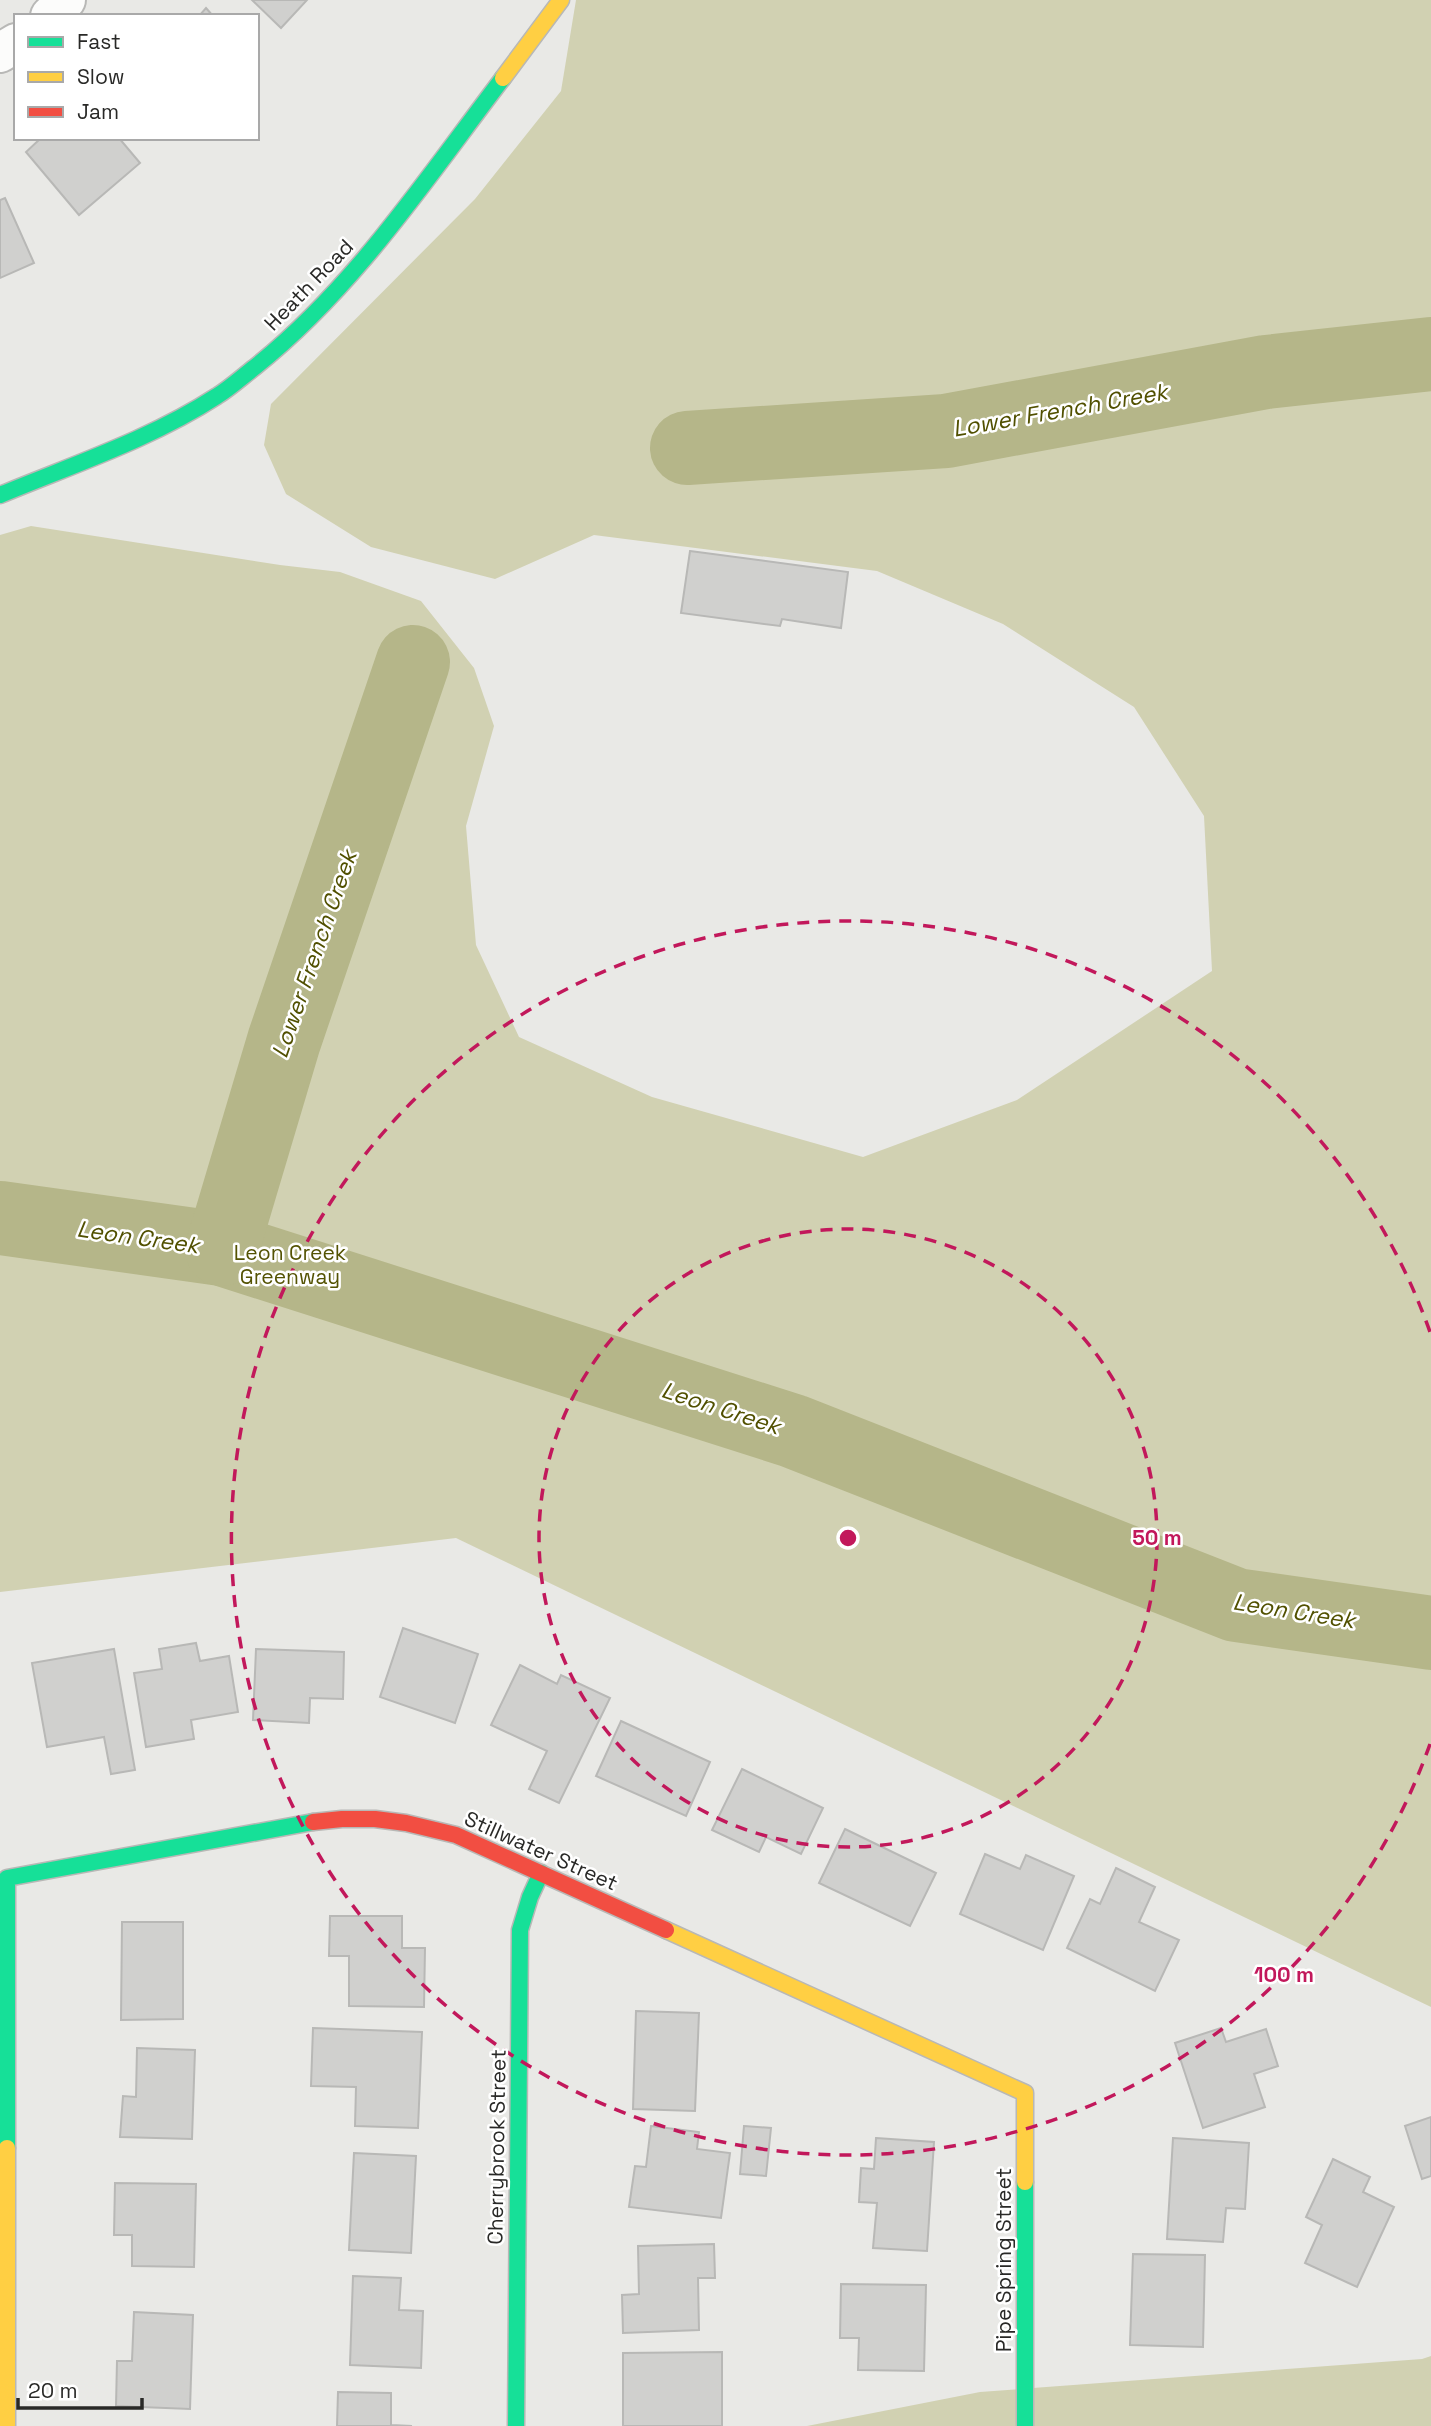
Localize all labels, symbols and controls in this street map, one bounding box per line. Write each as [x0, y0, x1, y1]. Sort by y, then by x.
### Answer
legend [14, 14, 259, 140]
text: Fast [77, 28, 121, 55]
text: Slow [77, 63, 125, 90]
text: Jam [77, 98, 119, 125]
street label: Heath Road [258, 233, 359, 336]
water label: Lower French Creek [950, 376, 1172, 444]
water label: Lower French Creek [264, 844, 364, 1062]
water label: Leon Creek [75, 1214, 204, 1261]
park label: Leon Creek Greenway [234, 1239, 346, 1290]
water label: Leon Creek [658, 1375, 787, 1442]
text: 50 m [1132, 1524, 1182, 1551]
centre of rings [836, 1526, 860, 1550]
water label: Leon Creek [1231, 1587, 1360, 1636]
street label: Stillwater Street [460, 1805, 622, 1896]
text: 100 m [1254, 1961, 1314, 1988]
street label: Cherrybrook Street [481, 2049, 512, 2245]
street label: Pipe Spring Street [990, 2168, 1017, 2352]
scale bar [18, 2366, 142, 2410]
text: 20 m [28, 2377, 78, 2404]

